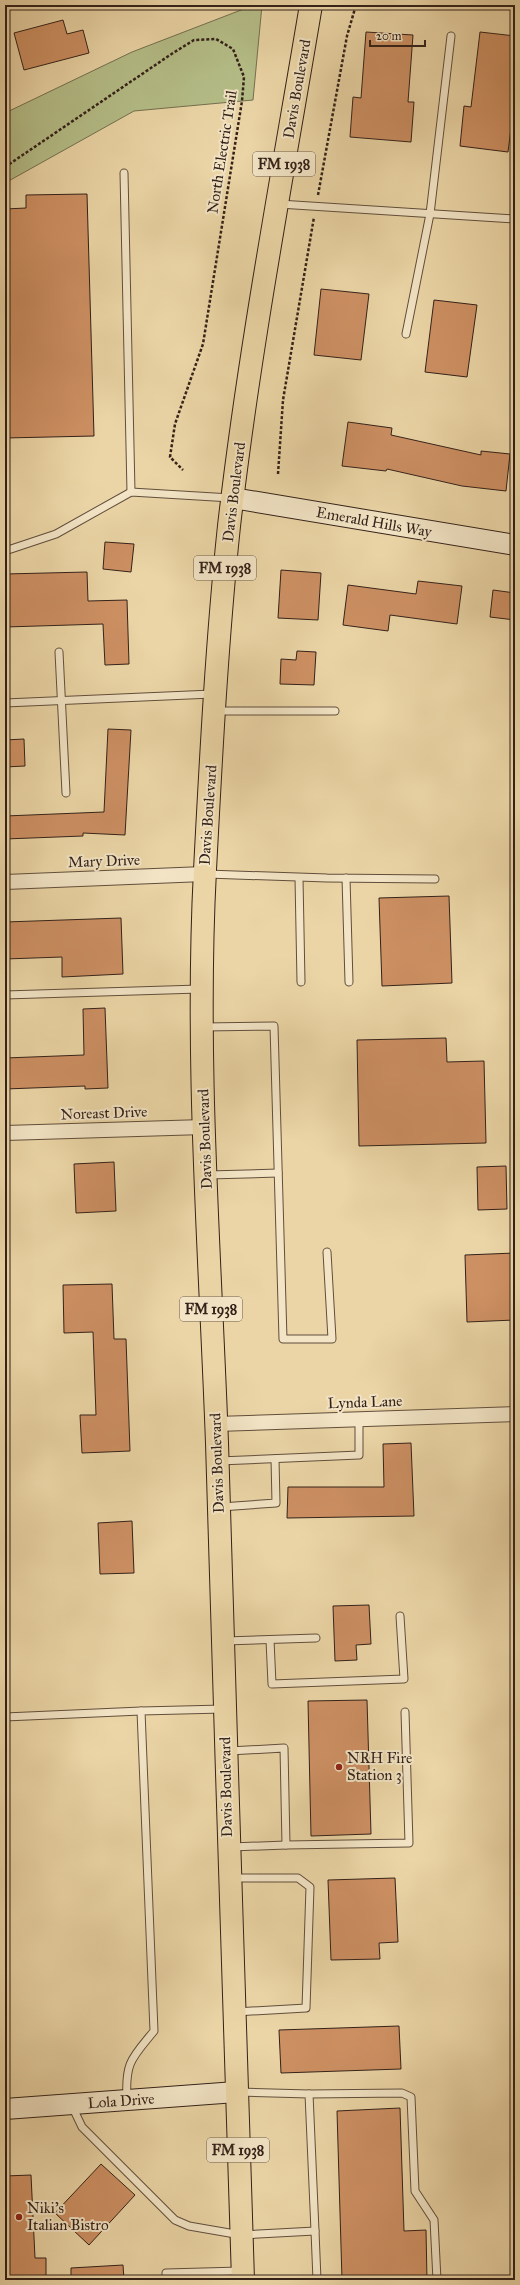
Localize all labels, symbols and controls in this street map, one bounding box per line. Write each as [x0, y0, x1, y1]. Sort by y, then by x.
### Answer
scale bar [370, 22, 425, 48]
text: 20 m [376, 29, 402, 43]
street label: Davis Boulevard [279, 38, 315, 140]
street label: North Electric Trail [203, 88, 241, 215]
road number: FM 1938 [253, 152, 315, 176]
street label: Davis Boulevard [219, 441, 249, 543]
street label: Emerald Hills Way [315, 503, 434, 541]
road number: FM 1938 [194, 556, 256, 580]
street label: Davis Boulevard [196, 764, 221, 866]
street label: Mary Drive [68, 851, 140, 871]
street label: Davis Boulevard [194, 1088, 216, 1190]
street label: Noreast Drive [60, 1102, 148, 1124]
road number: FM 1938 [180, 1297, 242, 1321]
street label: Lynda Lane [327, 1392, 403, 1412]
street label: Davis Boulevard [206, 1412, 228, 1514]
street label: Davis Boulevard [216, 1736, 236, 1837]
place label: NRH Fire Station 3 [347, 1749, 412, 1784]
marker: NRH Fire Station 3 [334, 1762, 344, 1772]
street label: Lola Drive [87, 2090, 155, 2112]
road number: FM 1938 [207, 2138, 269, 2162]
place label: Niki's Italian Bistro [27, 2199, 109, 2234]
marker: Niki's Italian Bistro [14, 2212, 24, 2222]

